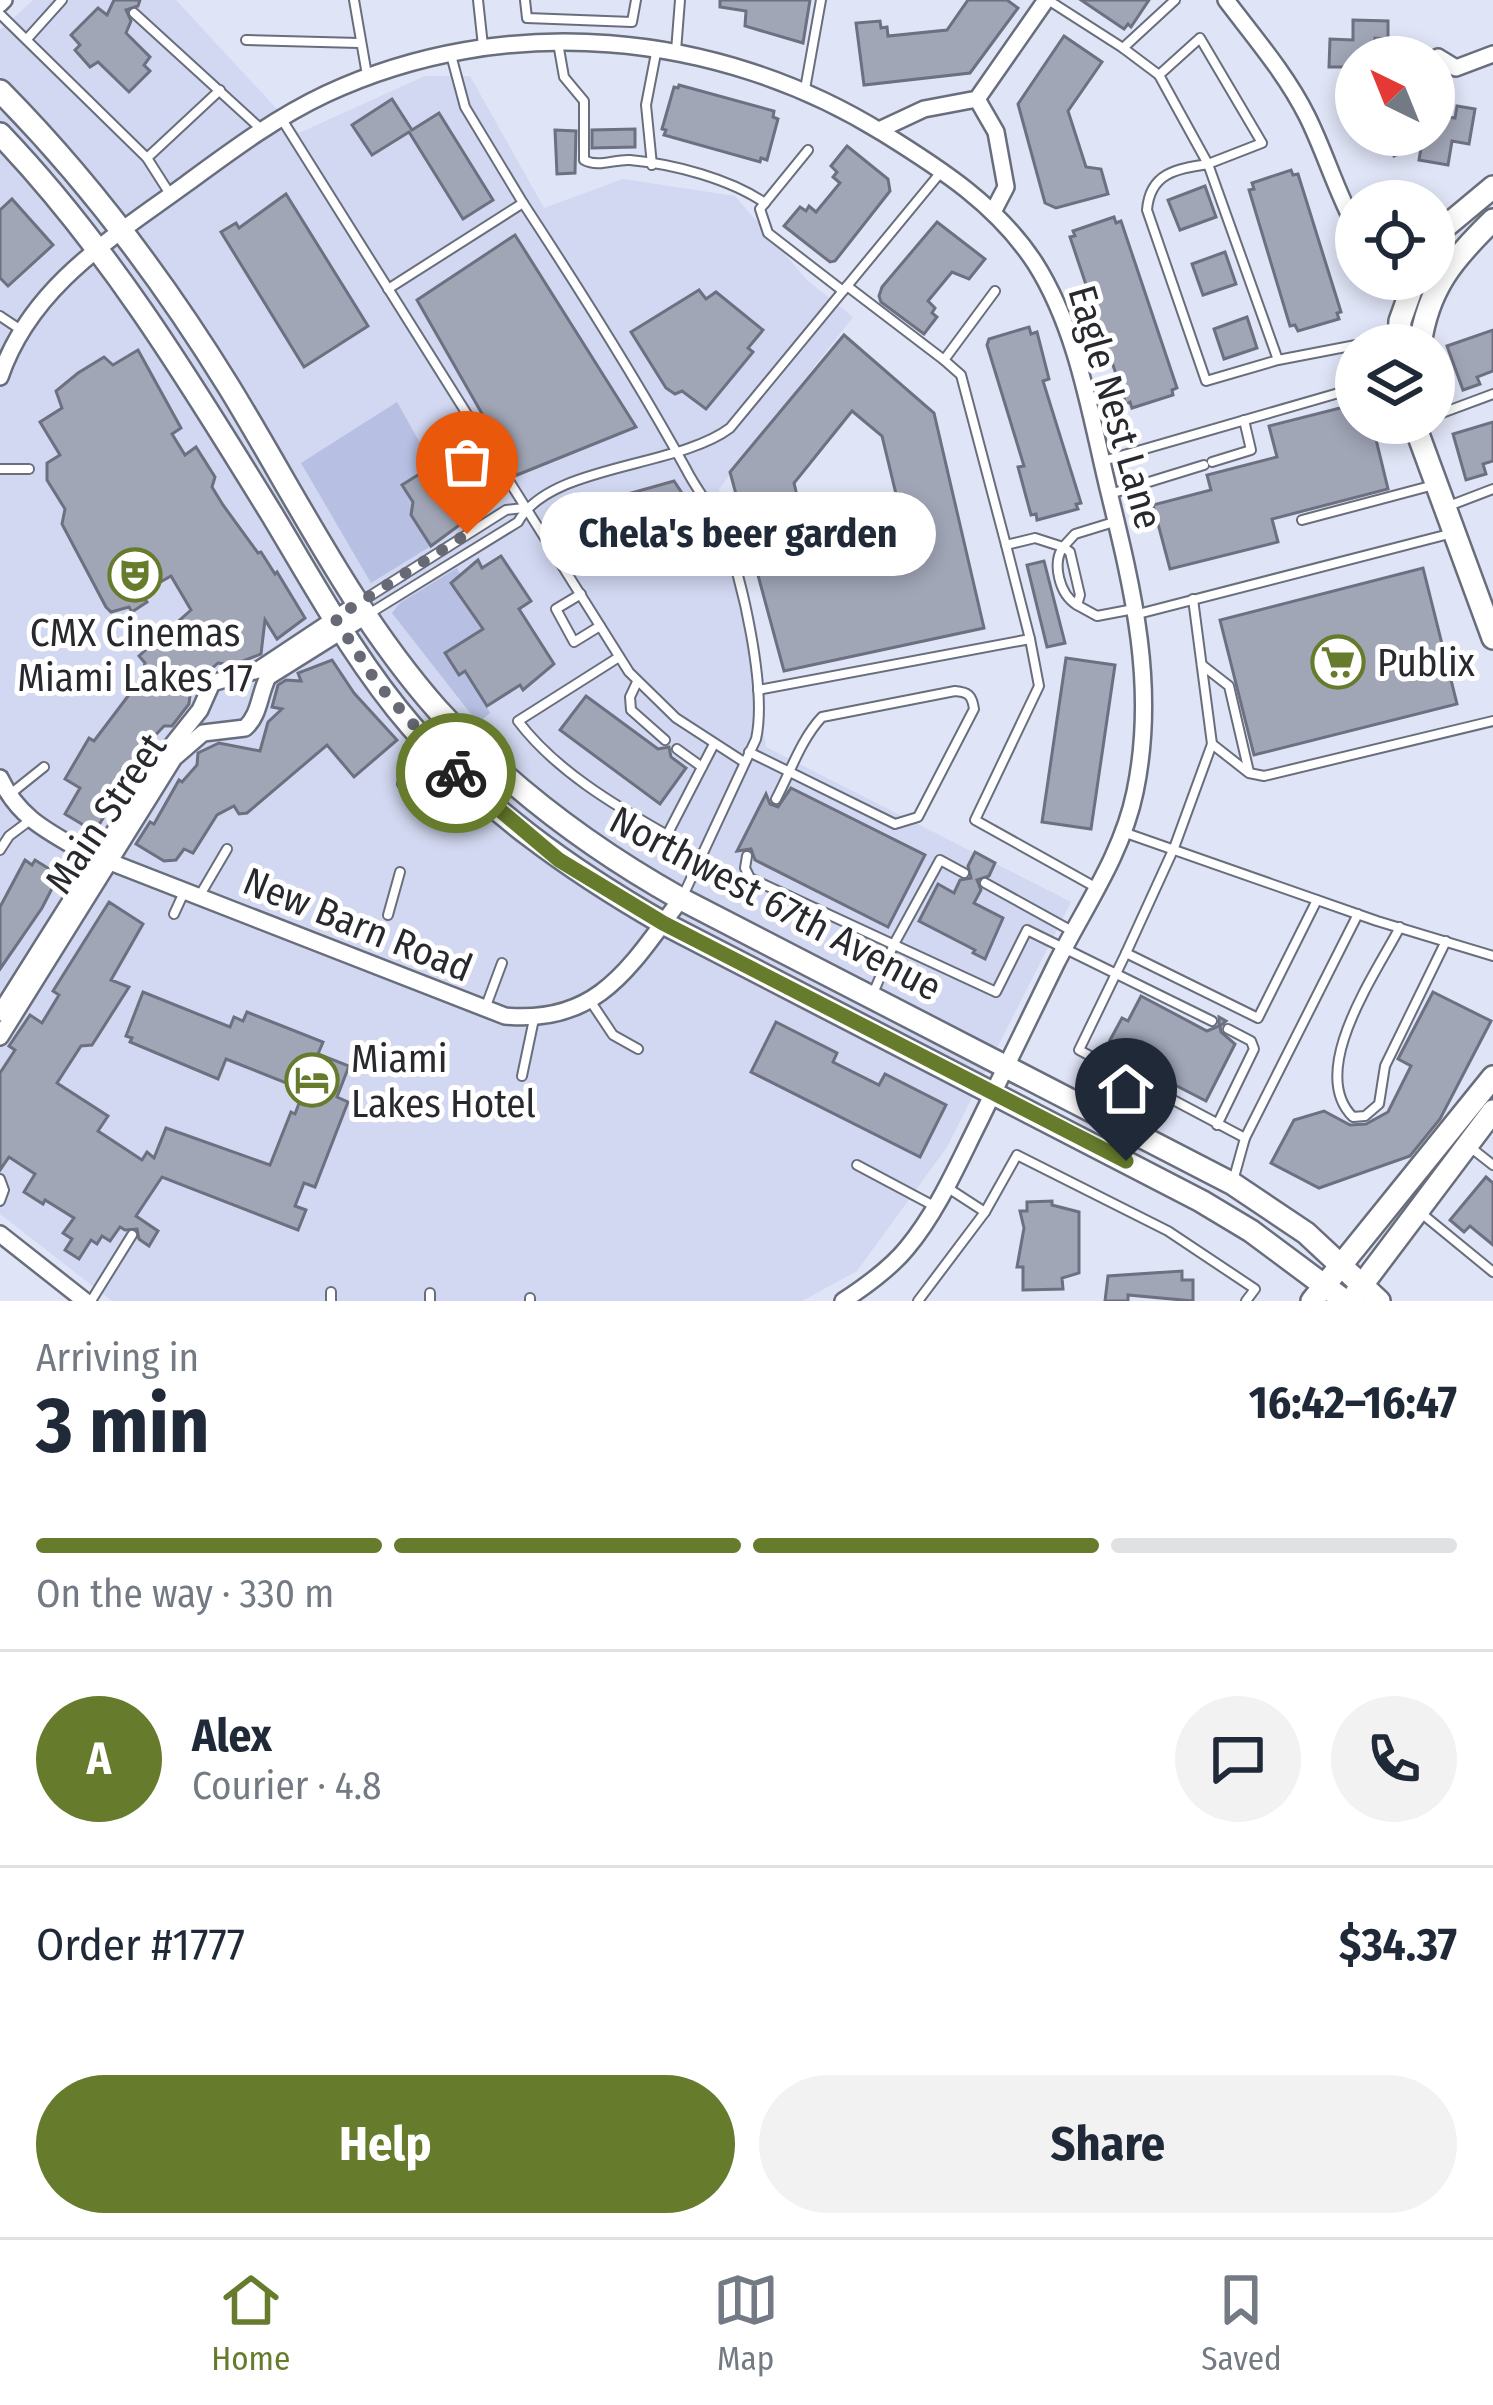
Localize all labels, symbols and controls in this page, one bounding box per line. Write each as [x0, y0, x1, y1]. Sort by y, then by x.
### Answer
north arrow [1335, 36, 1455, 156]
map controls [1335, 36, 1455, 444]
button: locate [1335, 180, 1455, 300]
street label: Eagle Nest Lane [1058, 280, 1172, 534]
button: layers [1335, 324, 1455, 444]
pin [416, 411, 518, 534]
icon: bag [434, 429, 500, 495]
callout: Chela's beer garden [539, 492, 935, 576]
text: Chela's beer garden [579, 511, 897, 557]
theatre icon: CMX Cinemas Miami Lakes 17 [107, 547, 163, 603]
place label: CMX Cinemas Miami Lakes 17 [17, 610, 253, 701]
supermarket icon: Publix [1310, 634, 1366, 690]
place label: Publix [1377, 640, 1475, 686]
courier [396, 713, 516, 833]
street label: Main Street [36, 725, 176, 902]
icon: bike [423, 740, 489, 806]
street label: Northwest 67th Avenue [602, 797, 949, 1011]
street label: New Barn Road [237, 858, 479, 992]
place label: Miami Lakes Hotel [351, 1036, 536, 1127]
pin [1075, 1038, 1177, 1161]
hotel icon: Miami Lakes Hotel [284, 1052, 340, 1108]
icon: home [1093, 1056, 1159, 1122]
text: Arriving in [36, 1335, 199, 1381]
text: 16:42–16:47 [1249, 1376, 1457, 1430]
text: 3 min [36, 1379, 210, 1473]
text: On the way · 330 m [36, 1571, 334, 1617]
button: chat [1175, 1696, 1301, 1822]
button: phone [1331, 1696, 1457, 1822]
text: Alex [192, 1709, 272, 1763]
text: A [87, 1732, 111, 1786]
text: Courier · 4.8 [192, 1763, 382, 1809]
text: Order #1777 [36, 1918, 245, 1972]
text: $34.37 [1339, 1918, 1457, 1972]
button: Help [36, 2075, 735, 2213]
button: Share [759, 2075, 1457, 2213]
tab: Home [211, 2267, 290, 2379]
tab: Map [713, 2267, 779, 2379]
tab: Saved [1201, 2267, 1282, 2379]

